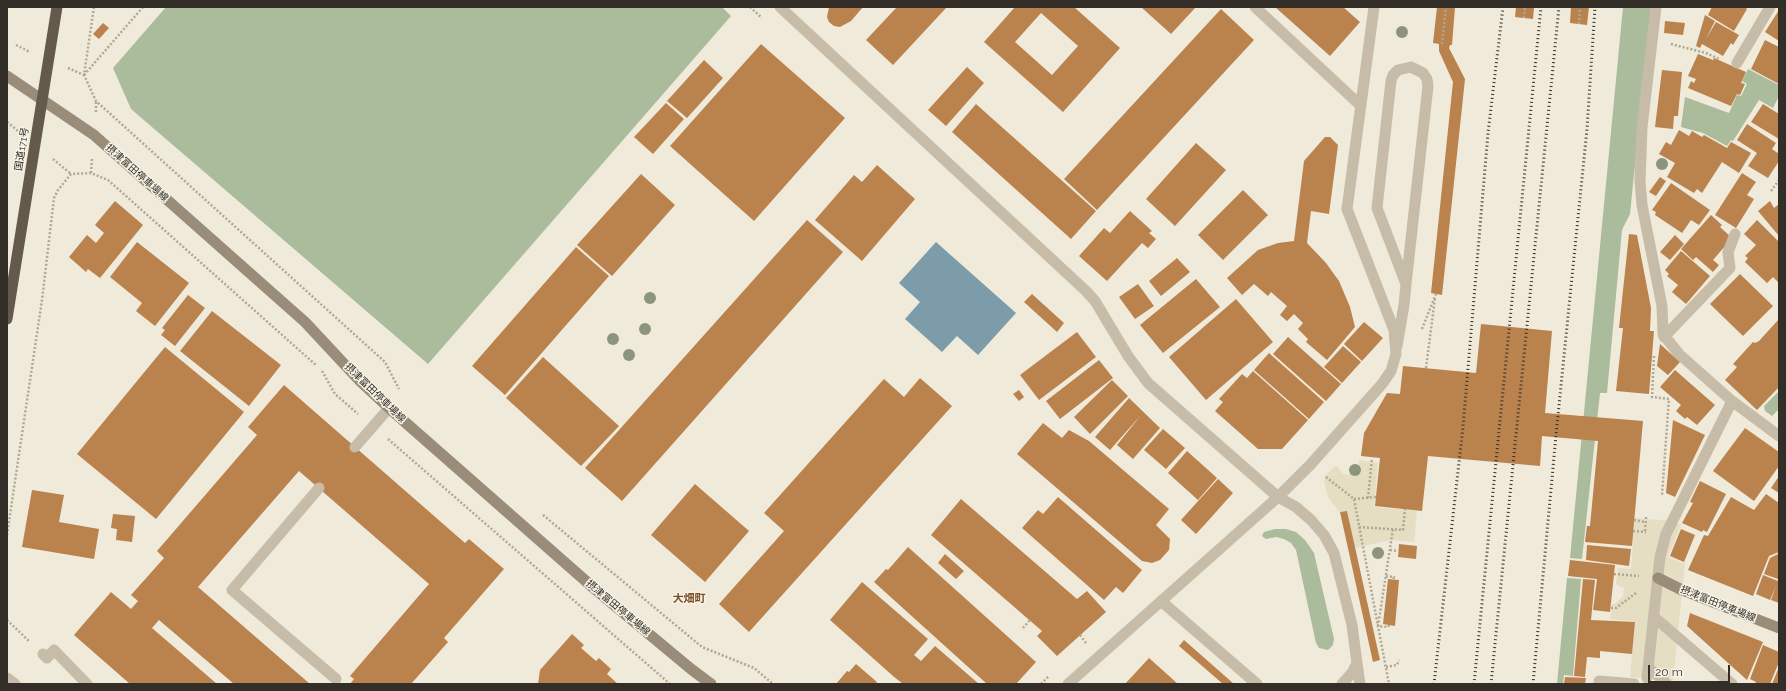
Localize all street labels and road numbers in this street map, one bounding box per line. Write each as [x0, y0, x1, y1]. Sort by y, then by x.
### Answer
street label: 国道171号 [13, 126, 31, 172]
street label: 摂津富田停車場線 [103, 142, 171, 204]
street label: 摂津富田停車場線 [342, 361, 408, 425]
street label: 摂津富田停車場線 [584, 578, 652, 638]
street label: 摂津富田停車場線 [1679, 583, 1757, 625]

